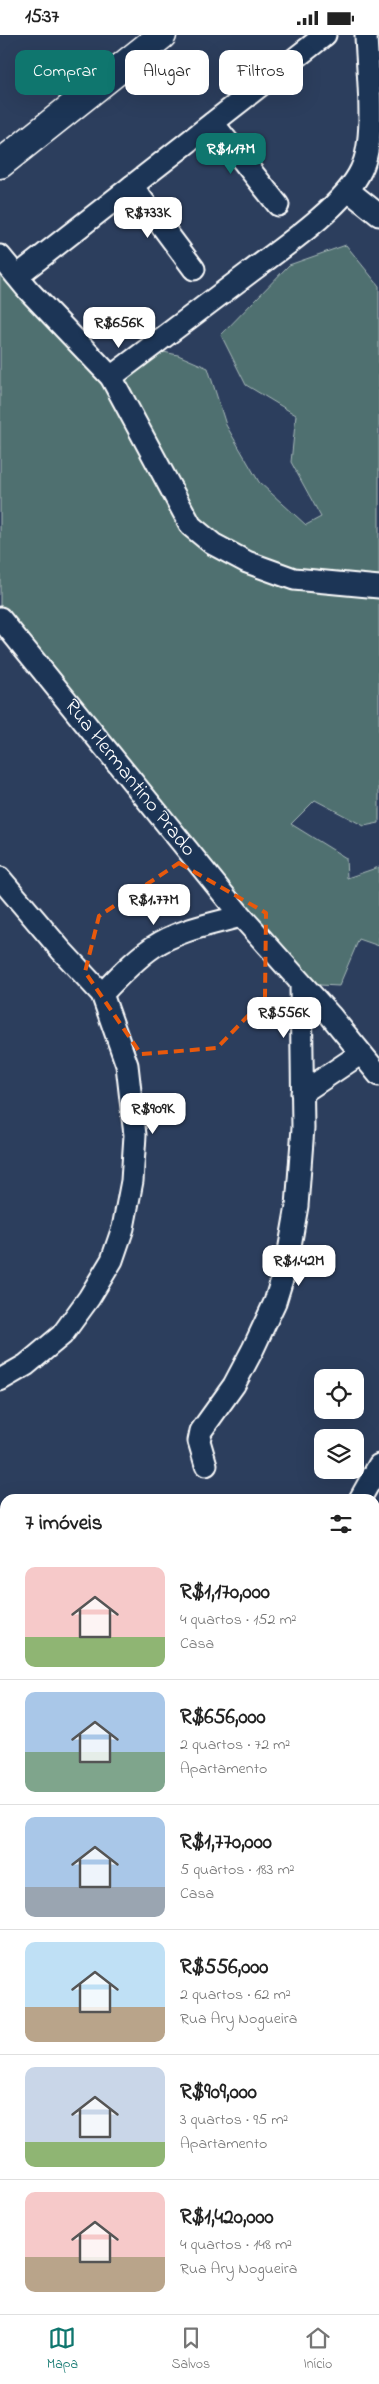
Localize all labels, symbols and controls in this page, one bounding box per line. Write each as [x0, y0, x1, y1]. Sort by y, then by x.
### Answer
text: 15:37 [25, 4, 59, 31]
chip: Comprar [15, 50, 115, 95]
chip: Alugar [125, 50, 209, 95]
chip: Filtros [219, 50, 303, 95]
pin: R$1.17M [185, 133, 277, 175]
text: R$1.17M [207, 137, 255, 161]
pin: R$733K [107, 197, 189, 239]
text: R$733K [125, 201, 171, 225]
pin: R$656K [78, 307, 160, 349]
text: R$656K [94, 311, 144, 335]
street label: Rua Hermantino Prado [57, 693, 203, 864]
pin: R$1.77M [108, 883, 200, 926]
text: R$1.77M [129, 888, 179, 912]
pin: R$556K [243, 997, 325, 1039]
text: R$556K [258, 1001, 310, 1025]
pin: R$909K [112, 1093, 194, 1135]
text: R$909K [132, 1097, 174, 1121]
pin: R$1.42M [253, 1245, 345, 1287]
text: R$1.42M [273, 1249, 325, 1273]
map controls [314, 1369, 364, 1479]
button: locate [314, 1369, 364, 1419]
button: layers [314, 1429, 364, 1479]
text: 7 imóveis [25, 1509, 103, 1539]
icon: filters [327, 1510, 355, 1538]
text: R$1,170,000 [180, 1578, 270, 1608]
icon: home [65, 1587, 125, 1647]
text: 4 quartos · 152 m² [180, 1608, 297, 1632]
text: Casa [180, 1632, 214, 1656]
text: R$656,000 [180, 1703, 266, 1733]
icon: home [65, 1712, 125, 1772]
text: 2 quartos · 72 m² [180, 1733, 290, 1757]
text: Apartamento [180, 1757, 267, 1781]
text: R$1,770,000 [180, 1828, 272, 1858]
icon: home [65, 1837, 125, 1897]
text: 5 quartos · 183 m² [180, 1858, 295, 1882]
text: Casa [180, 1882, 214, 1906]
text: R$556,000 [180, 1953, 268, 1983]
icon: home [65, 1962, 125, 2022]
text: 2 quartos · 62 m² [180, 1983, 291, 2007]
text: Rua Ary Nogueira [180, 2007, 297, 2031]
text: R$909,000 [180, 2078, 257, 2108]
icon: home [65, 2087, 125, 2147]
text: 3 quartos · 95 m² [180, 2108, 288, 2132]
text: Apartamento [180, 2132, 267, 2156]
text: R$1,420,000 [180, 2203, 274, 2233]
icon: home [65, 2212, 125, 2272]
text: 4 quartos · 148 m² [180, 2233, 292, 2257]
text: Rua Ary Nogueira [180, 2257, 297, 2281]
tab: Mapa [47, 2324, 78, 2375]
tab: Salvos [171, 2324, 210, 2375]
tab: Início [304, 2324, 332, 2375]

